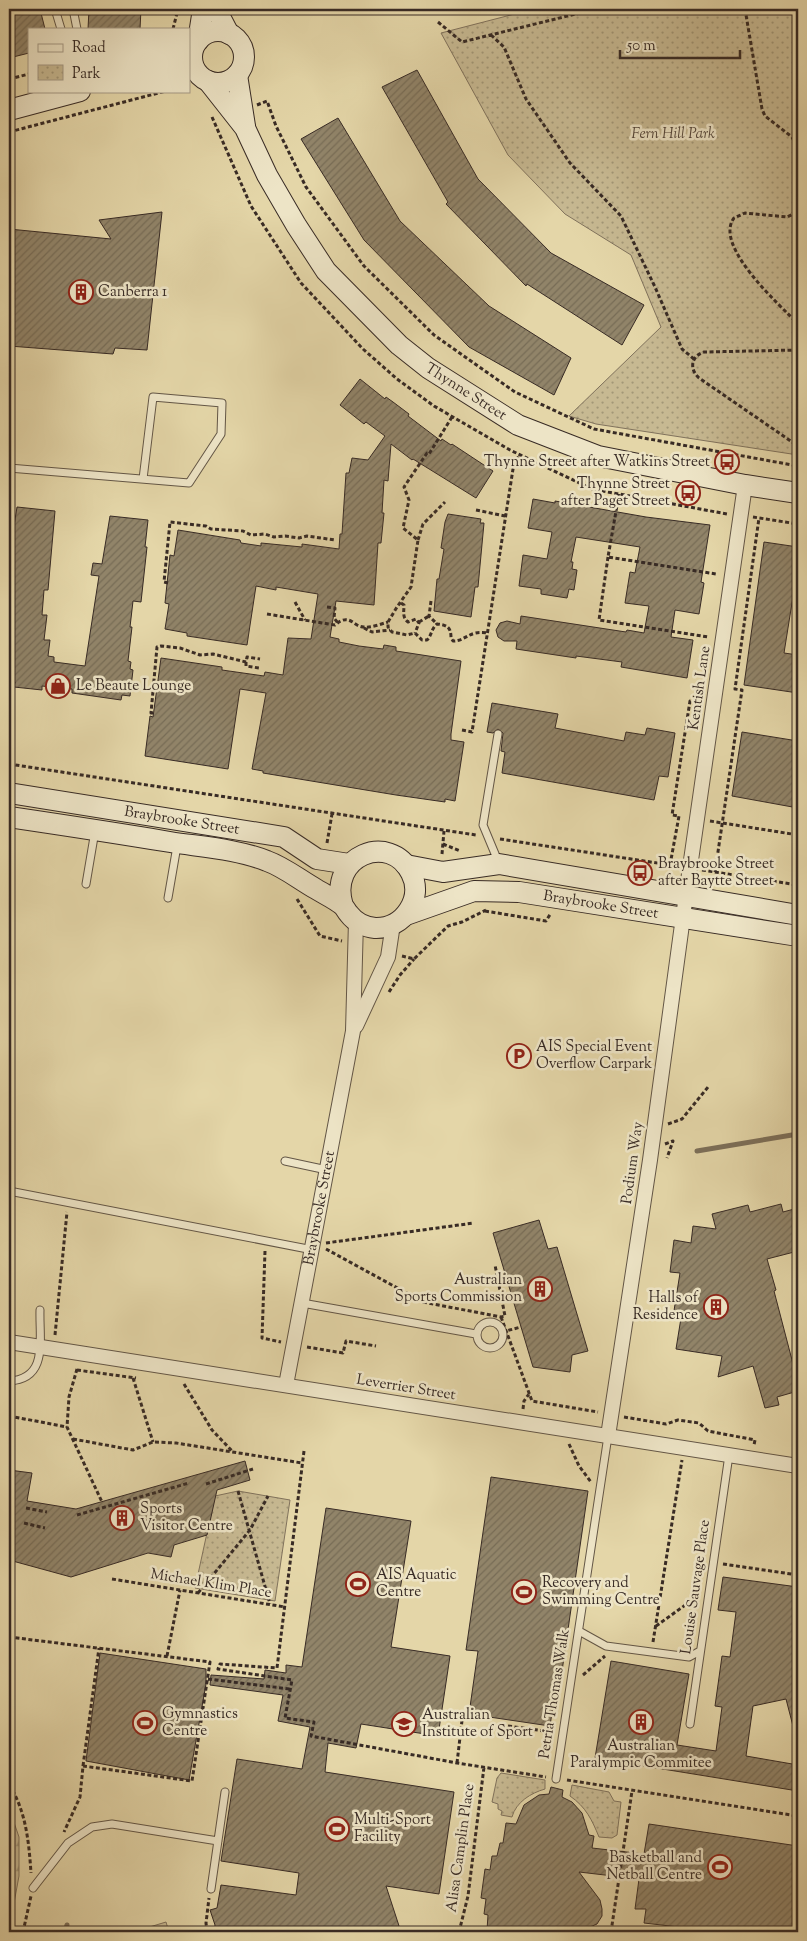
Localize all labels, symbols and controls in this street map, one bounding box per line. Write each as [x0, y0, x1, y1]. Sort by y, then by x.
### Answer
legend [28, 28, 190, 92]
scale bar [620, 28, 740, 60]
text: 50 m [626, 36, 656, 57]
text: Road [72, 38, 106, 59]
text: Park [72, 64, 101, 85]
park label: Fern Hill Park [631, 124, 715, 145]
building icon: Canberra 1 [68, 279, 94, 305]
place label: Canberra 1 [98, 282, 167, 303]
street label: Thynne Street [421, 358, 511, 426]
bus stop icon: Thynne Street after Watkins Street [714, 449, 740, 475]
place label: Thynne Street after Watkins Street [484, 452, 710, 473]
place label: Thynne Street after Paget Street [561, 474, 670, 512]
bus stop icon: Thynne Street after Paget Street [675, 480, 701, 506]
street label: Kentish Lane [684, 645, 716, 731]
shop icon: Le Beaute Lounge [45, 673, 71, 699]
place label: Le Beaute Lounge [76, 676, 191, 697]
street label: Braybrooke Street [123, 801, 241, 840]
place label: Braybrooke Street after Baytte Street [658, 854, 774, 892]
bus stop icon: Braybrooke Street after Baytte Street [627, 860, 653, 886]
street label: Braybrooke Street [542, 885, 660, 924]
place label: AIS Special Event Overflow Carpark [536, 1037, 652, 1075]
parking icon: AIS Special Event Overflow Carpark [506, 1043, 532, 1069]
street label: Podium Way [617, 1120, 649, 1206]
street label: Braybrooke Street [298, 1149, 341, 1267]
place label: Australian Sports Commission [395, 1270, 522, 1308]
building icon: Australian Sports Commission [527, 1276, 553, 1302]
place label: Halls of Residence [633, 1288, 699, 1326]
building icon: Halls of Residence [703, 1294, 729, 1320]
street label: Leverrier Street [355, 1370, 457, 1406]
place label: Sports Visitor Centre [140, 1499, 233, 1537]
building icon: Sports Visitor Centre [109, 1505, 135, 1531]
street label: Louise Sauvage Place [676, 1518, 716, 1656]
street label: Michael Klim Place [149, 1564, 273, 1604]
place label: AIS Aquatic Centre [376, 1565, 457, 1603]
sports icon: AIS Aquatic Centre [345, 1571, 371, 1597]
place label: Recovery and Swimming Centre [542, 1573, 660, 1611]
sports icon: Recovery and Swimming Centre [511, 1579, 537, 1605]
street label: Petria Thomas Walk [534, 1628, 576, 1760]
place label: Gymnastics Centre [162, 1704, 238, 1742]
place label: Australian Institute of Sport [422, 1705, 533, 1743]
building icon: Australian Paralympic Commitee [628, 1709, 654, 1735]
sports icon: Gymnastics Centre [132, 1710, 158, 1736]
school or university icon: Australian Institute of Sport [391, 1711, 417, 1737]
place label: Australian Paralympic Commitee [570, 1736, 712, 1774]
street label: Alisa Camplin Place [442, 1782, 480, 1914]
place label: Multi-Sport Facility [354, 1810, 431, 1848]
sports icon: Multi-Sport Facility [324, 1816, 350, 1842]
place label: Basketball and Netball Centre [607, 1848, 703, 1886]
sports icon: Basketball and Netball Centre [707, 1854, 733, 1880]

